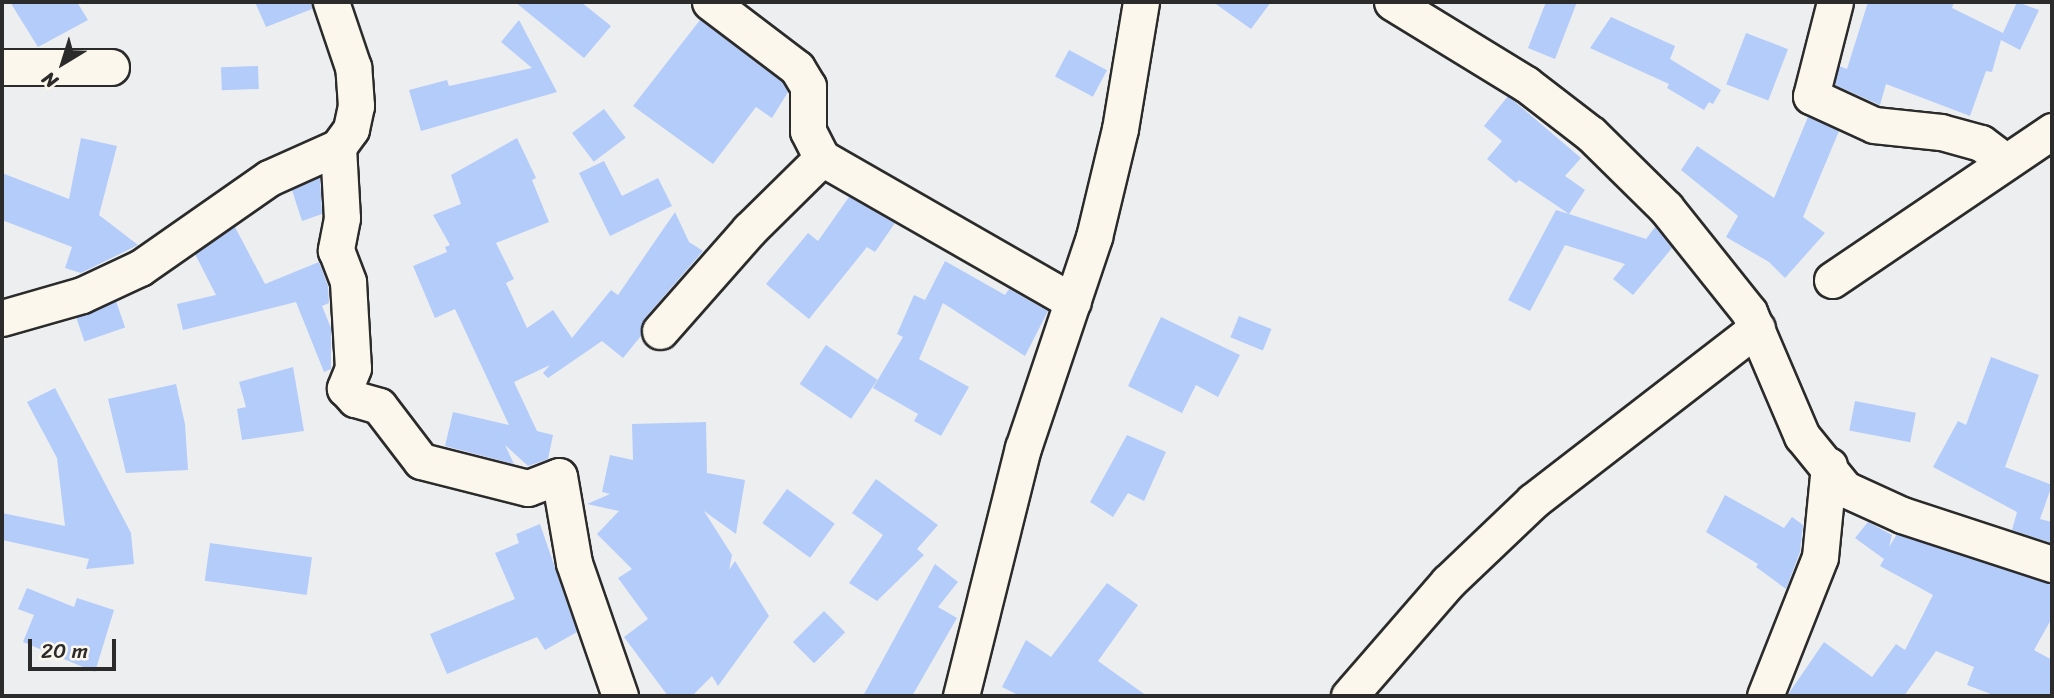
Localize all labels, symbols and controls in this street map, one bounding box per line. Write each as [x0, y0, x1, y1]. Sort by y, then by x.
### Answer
north arrow [28, 28, 98, 98]
text: N [34, 63, 65, 97]
scale bar [32, 624, 119, 668]
text: 20 m [41, 632, 88, 670]

